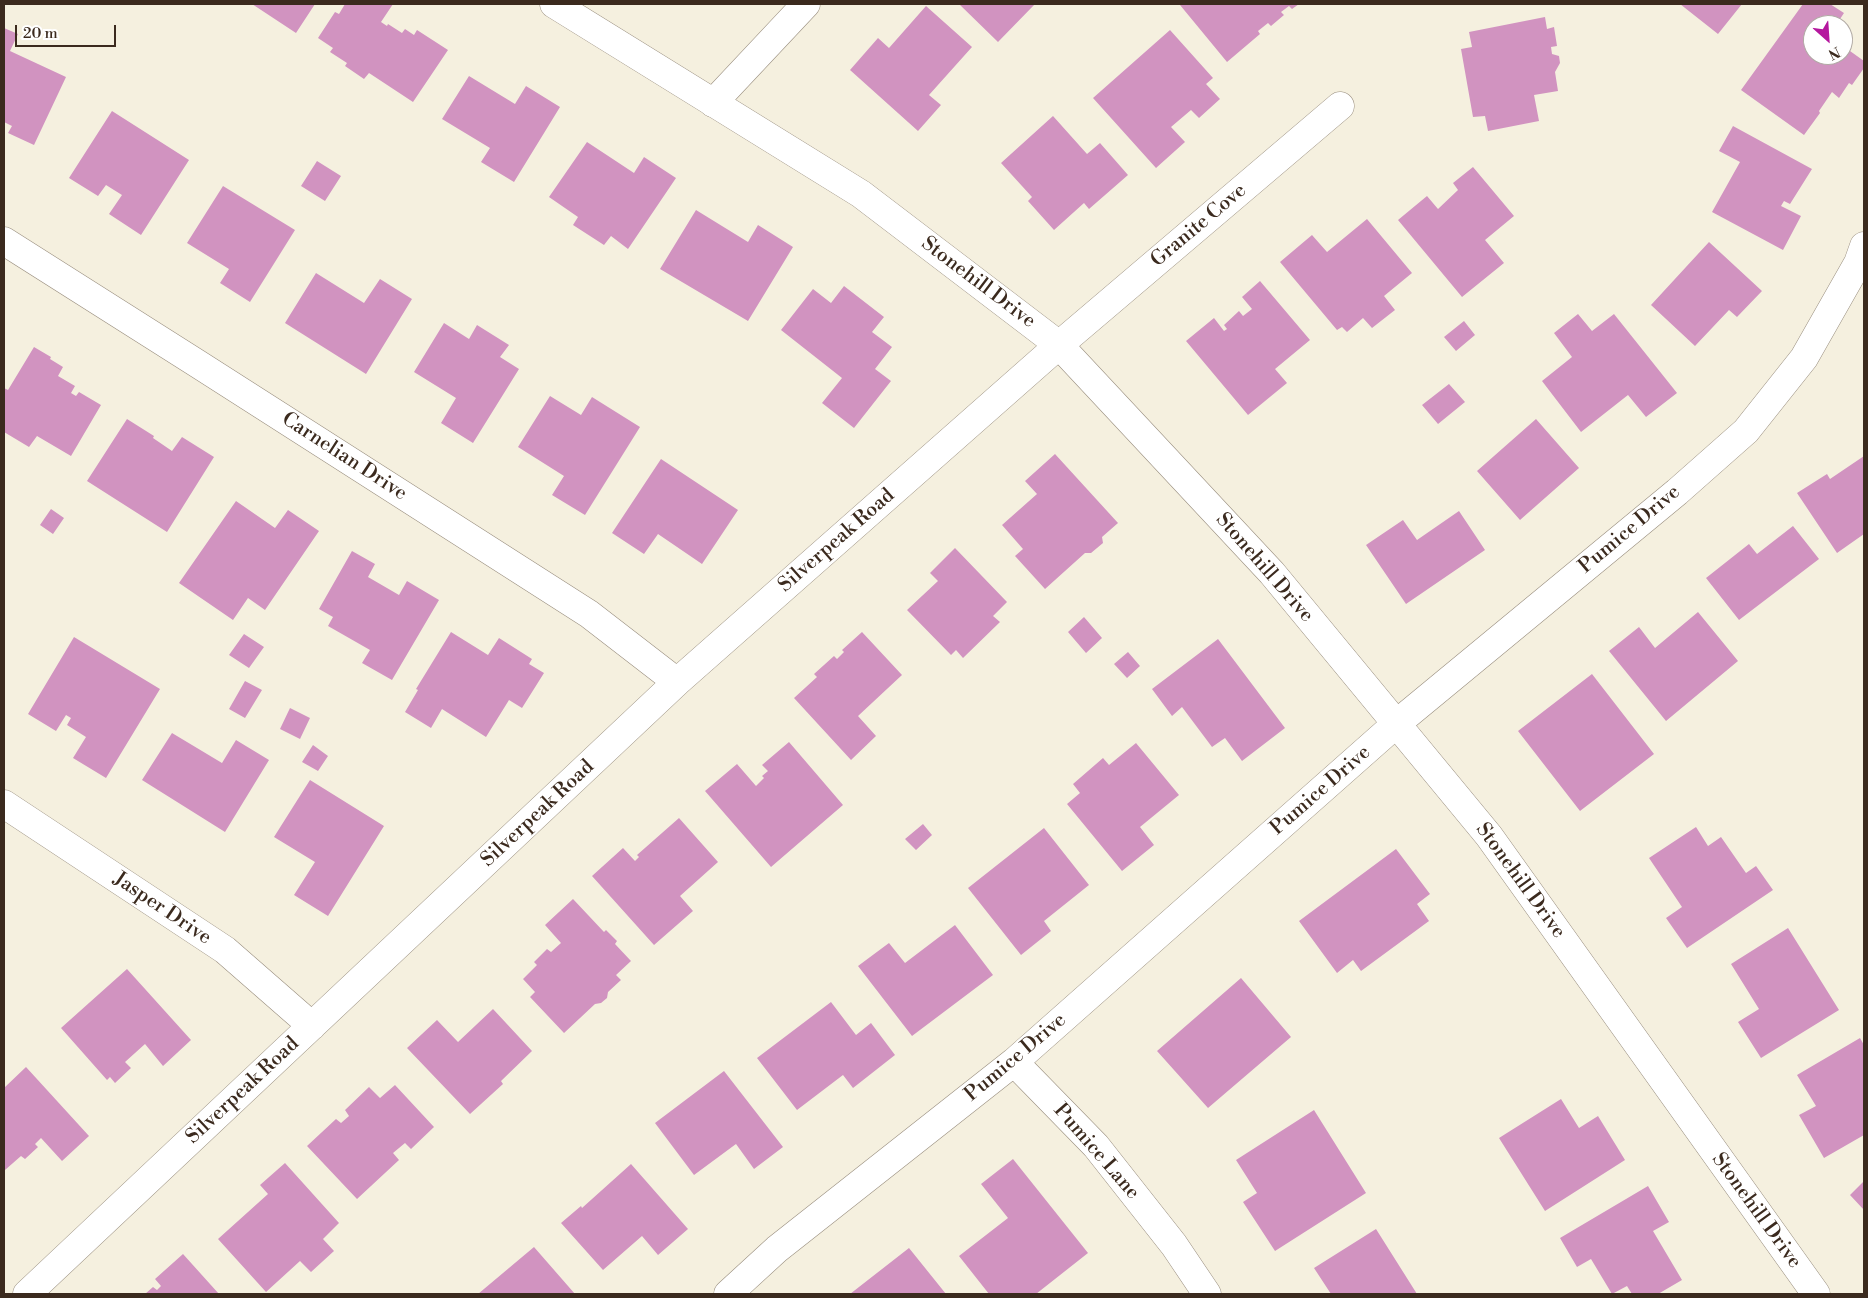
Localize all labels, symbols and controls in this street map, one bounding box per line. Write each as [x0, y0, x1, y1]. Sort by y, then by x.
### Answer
scale bar [18, 15, 119, 47]
north arrow [1803, 15, 1853, 65]
text: 20 m [23, 24, 58, 43]
text: N [1825, 42, 1843, 63]
street label: Granite Cove [1146, 179, 1252, 273]
street label: Stonehill Drive [916, 232, 1040, 334]
street label: Carnelian Drive [277, 408, 411, 506]
street label: Pumice Drive [1575, 481, 1685, 579]
street label: Silverpeak Road [774, 484, 900, 598]
street label: Stonehill Drive [1210, 508, 1318, 628]
street label: Pumice Drive [1266, 741, 1376, 841]
street label: Silverpeak Road [476, 755, 600, 873]
street label: Stonehill Drive [1470, 819, 1570, 943]
street label: Jasper Drive [109, 868, 215, 950]
street label: Pumice Drive [961, 1009, 1071, 1107]
street label: Silverpeak Road [181, 1032, 305, 1150]
street label: Pumice Lane [1048, 1099, 1144, 1205]
street label: Stonehill Drive [1706, 1149, 1806, 1273]

